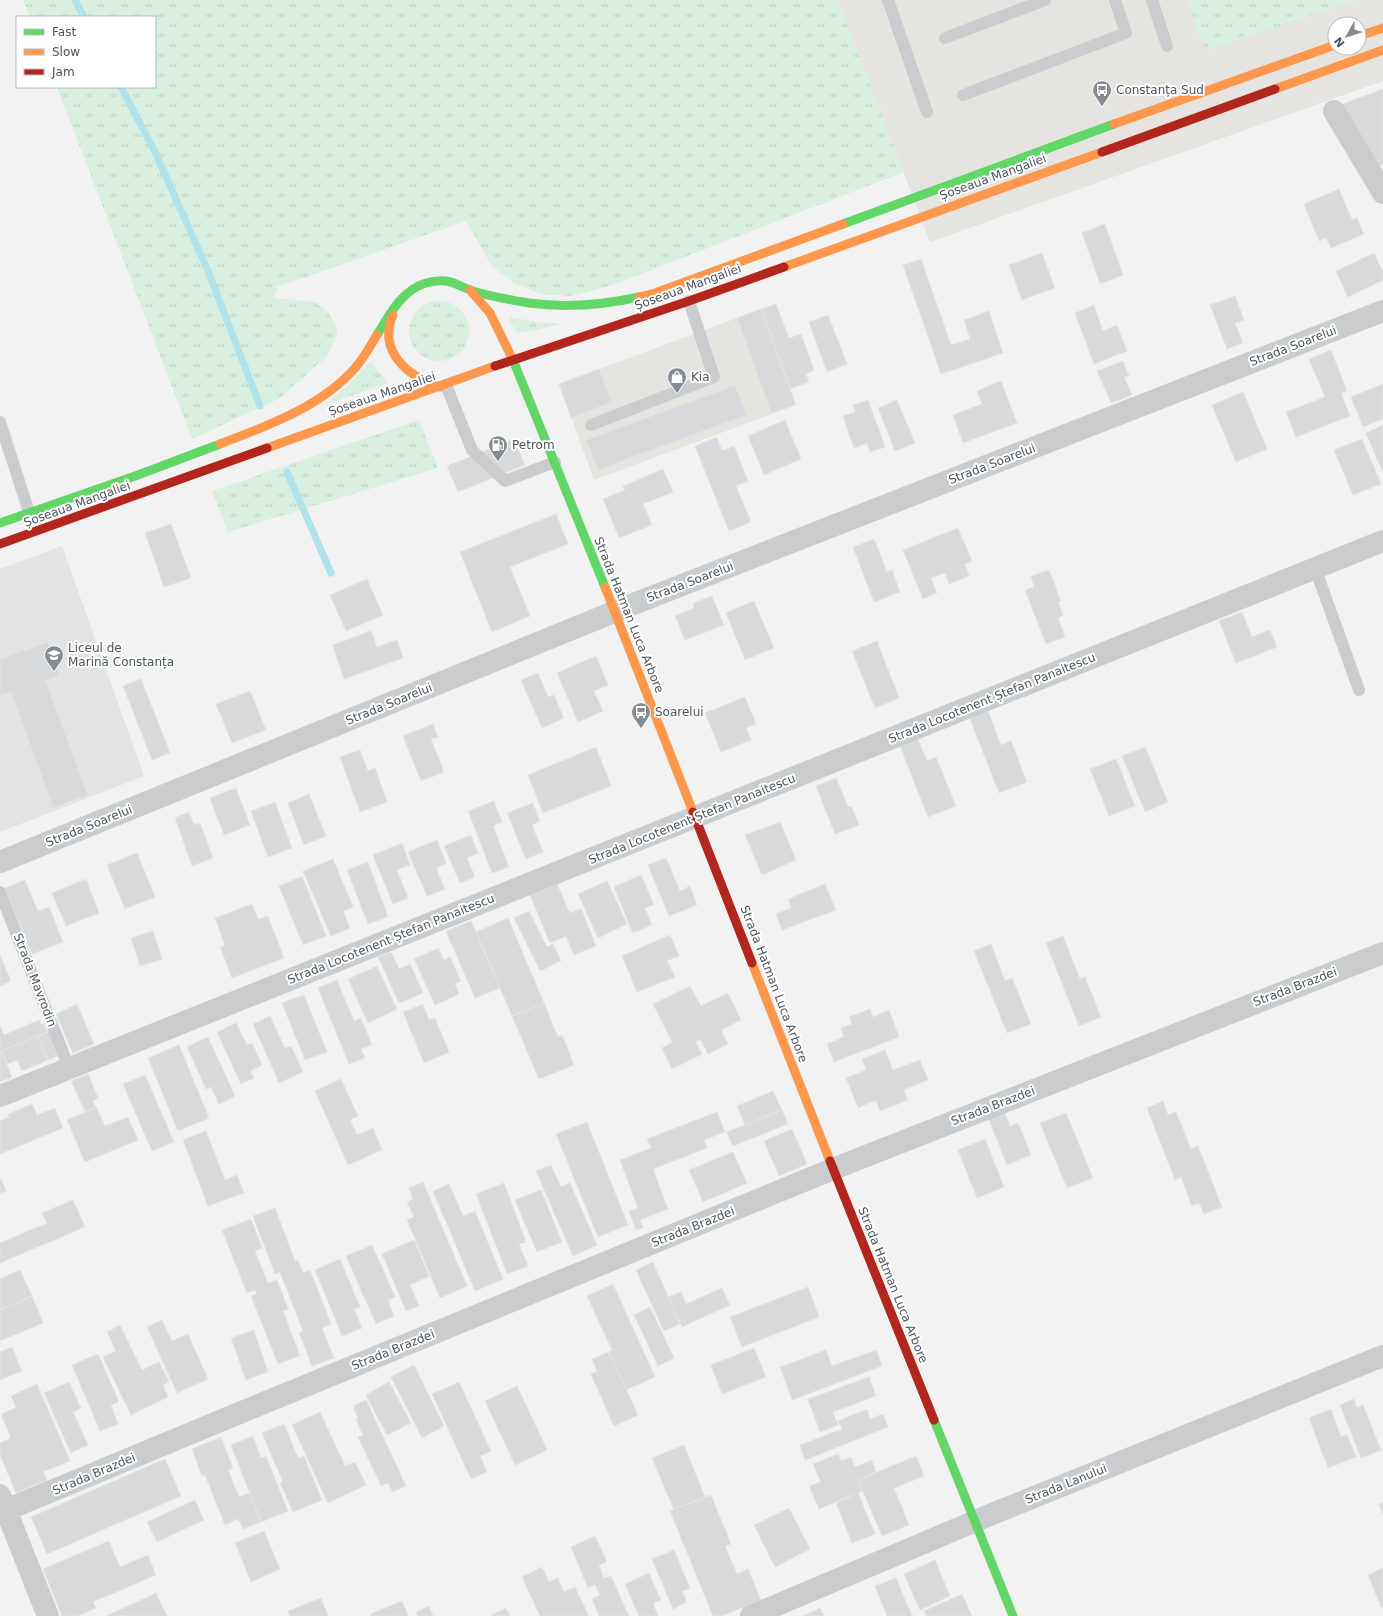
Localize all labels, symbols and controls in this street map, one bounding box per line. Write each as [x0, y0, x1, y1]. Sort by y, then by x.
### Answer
legend [16, 16, 156, 88]
north arrow [1327, 16, 1367, 56]
text: Fast [52, 25, 76, 39]
text: N [1332, 34, 1348, 50]
text: Slow [52, 45, 80, 59]
text: Jam [51, 65, 75, 79]
bus stop icon: Constanța Sud [1091, 79, 1113, 107]
place label: Constanța Sud [1116, 83, 1204, 97]
street label: Șoseaua Mangaliei [938, 151, 1048, 203]
street label: Șoseaua Mangaliei [633, 261, 743, 313]
street label: Strada Soarelui [1248, 323, 1338, 369]
shop icon: Kia [666, 366, 688, 394]
street label: Șoseaua Mangaliei [327, 369, 437, 419]
place label: Kia [691, 370, 710, 384]
fuel station icon: Petrom [487, 434, 509, 462]
place label: Petrom [512, 438, 555, 452]
street label: Strada Soarelui [947, 441, 1037, 487]
street label: Șoseaua Mangaliei [22, 478, 132, 530]
street label: Strada Hatman Luca Arbore [591, 535, 667, 695]
street label: Strada Soarelui [645, 559, 735, 605]
place label: Liceul de Marină Constanța [68, 641, 174, 669]
school or university icon: Liceul de Marină Constanța [43, 644, 65, 672]
street label: Strada Locotenent Ștefan Panaitescu [886, 650, 1098, 746]
street label: Strada Soarelui [344, 680, 434, 728]
bus stop icon: Soarelui [630, 701, 652, 729]
place label: Soarelui [655, 705, 704, 719]
street label: Strada Locotenent Ștefan Panaitescu [586, 771, 798, 867]
street label: Strada Soarelui [44, 802, 134, 850]
street label: Strada Locotenent Ștefan Panaitescu [285, 891, 497, 987]
street label: Strada Hatman Luca Arbore [738, 904, 810, 1064]
street label: Strada Mavrodin [11, 931, 59, 1029]
street label: Strada Brazdei [1251, 965, 1339, 1009]
street label: Strada Brazdei [949, 1084, 1037, 1128]
street label: Strada Brazdei [649, 1204, 737, 1250]
street label: Strada Hatman Luca Arbore [855, 1205, 931, 1365]
street label: Strada Brazdei [349, 1327, 437, 1373]
street label: Strada Brazdei [51, 1450, 137, 1498]
street label: Strada Lanului [1023, 1461, 1109, 1507]

